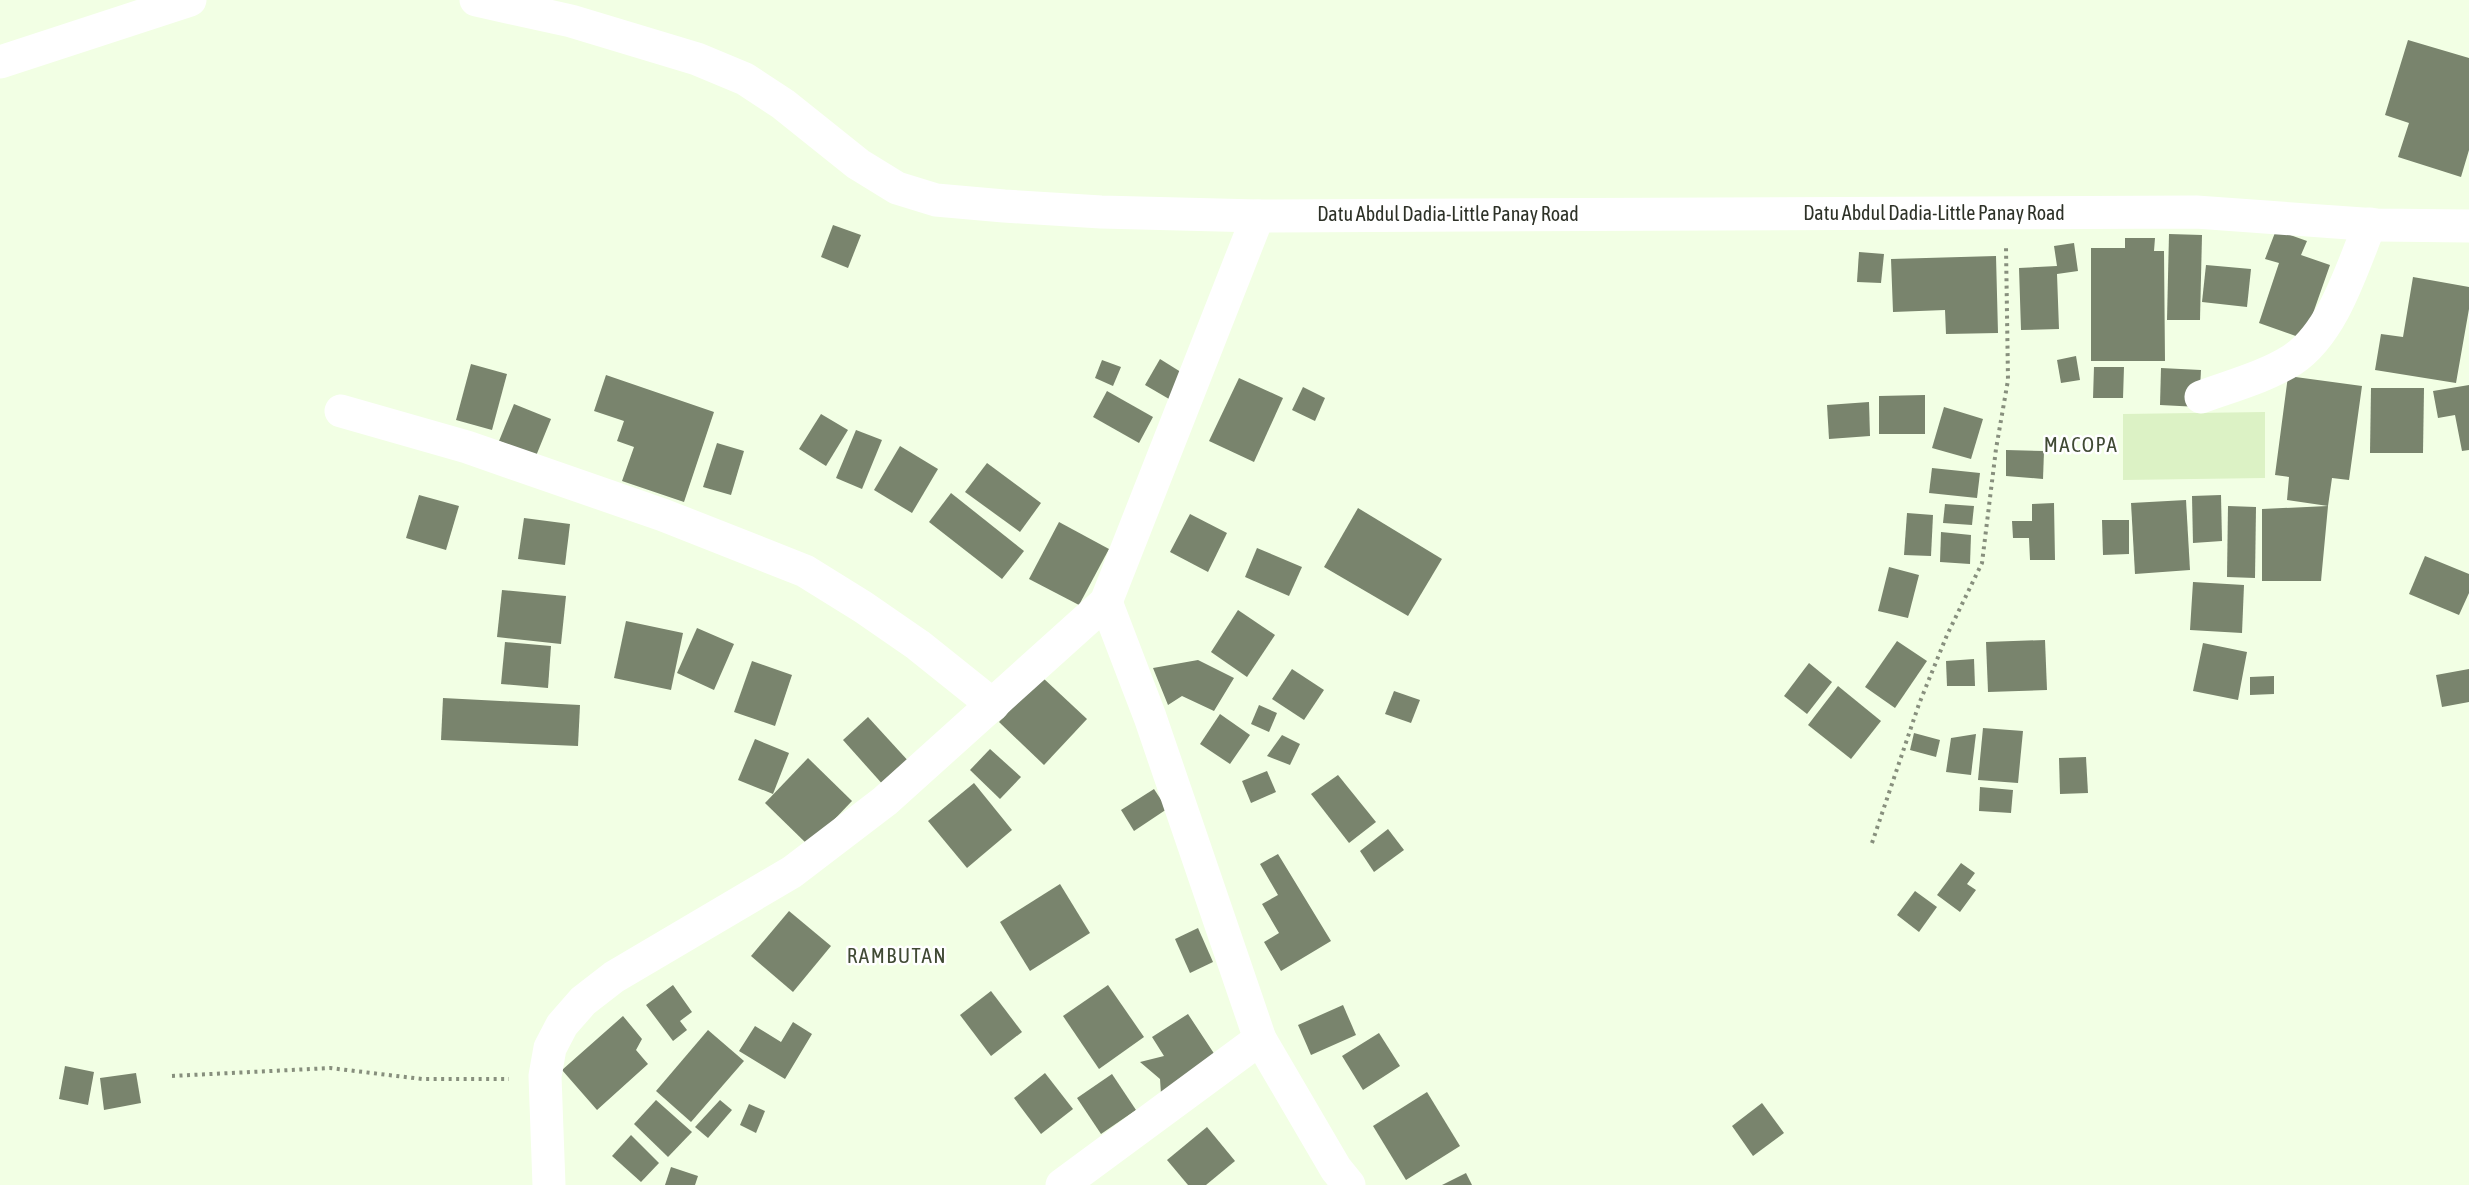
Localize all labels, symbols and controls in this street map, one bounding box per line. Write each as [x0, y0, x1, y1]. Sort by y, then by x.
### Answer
street label: Datu Abdul Dadia-Little Panay Road [1803, 201, 2065, 224]
street label: Datu Abdul Dadia-Little Panay Road [1317, 202, 1579, 225]
district label: MACOPA [2044, 432, 2118, 456]
district label: RAMBUTAN [847, 943, 947, 967]

